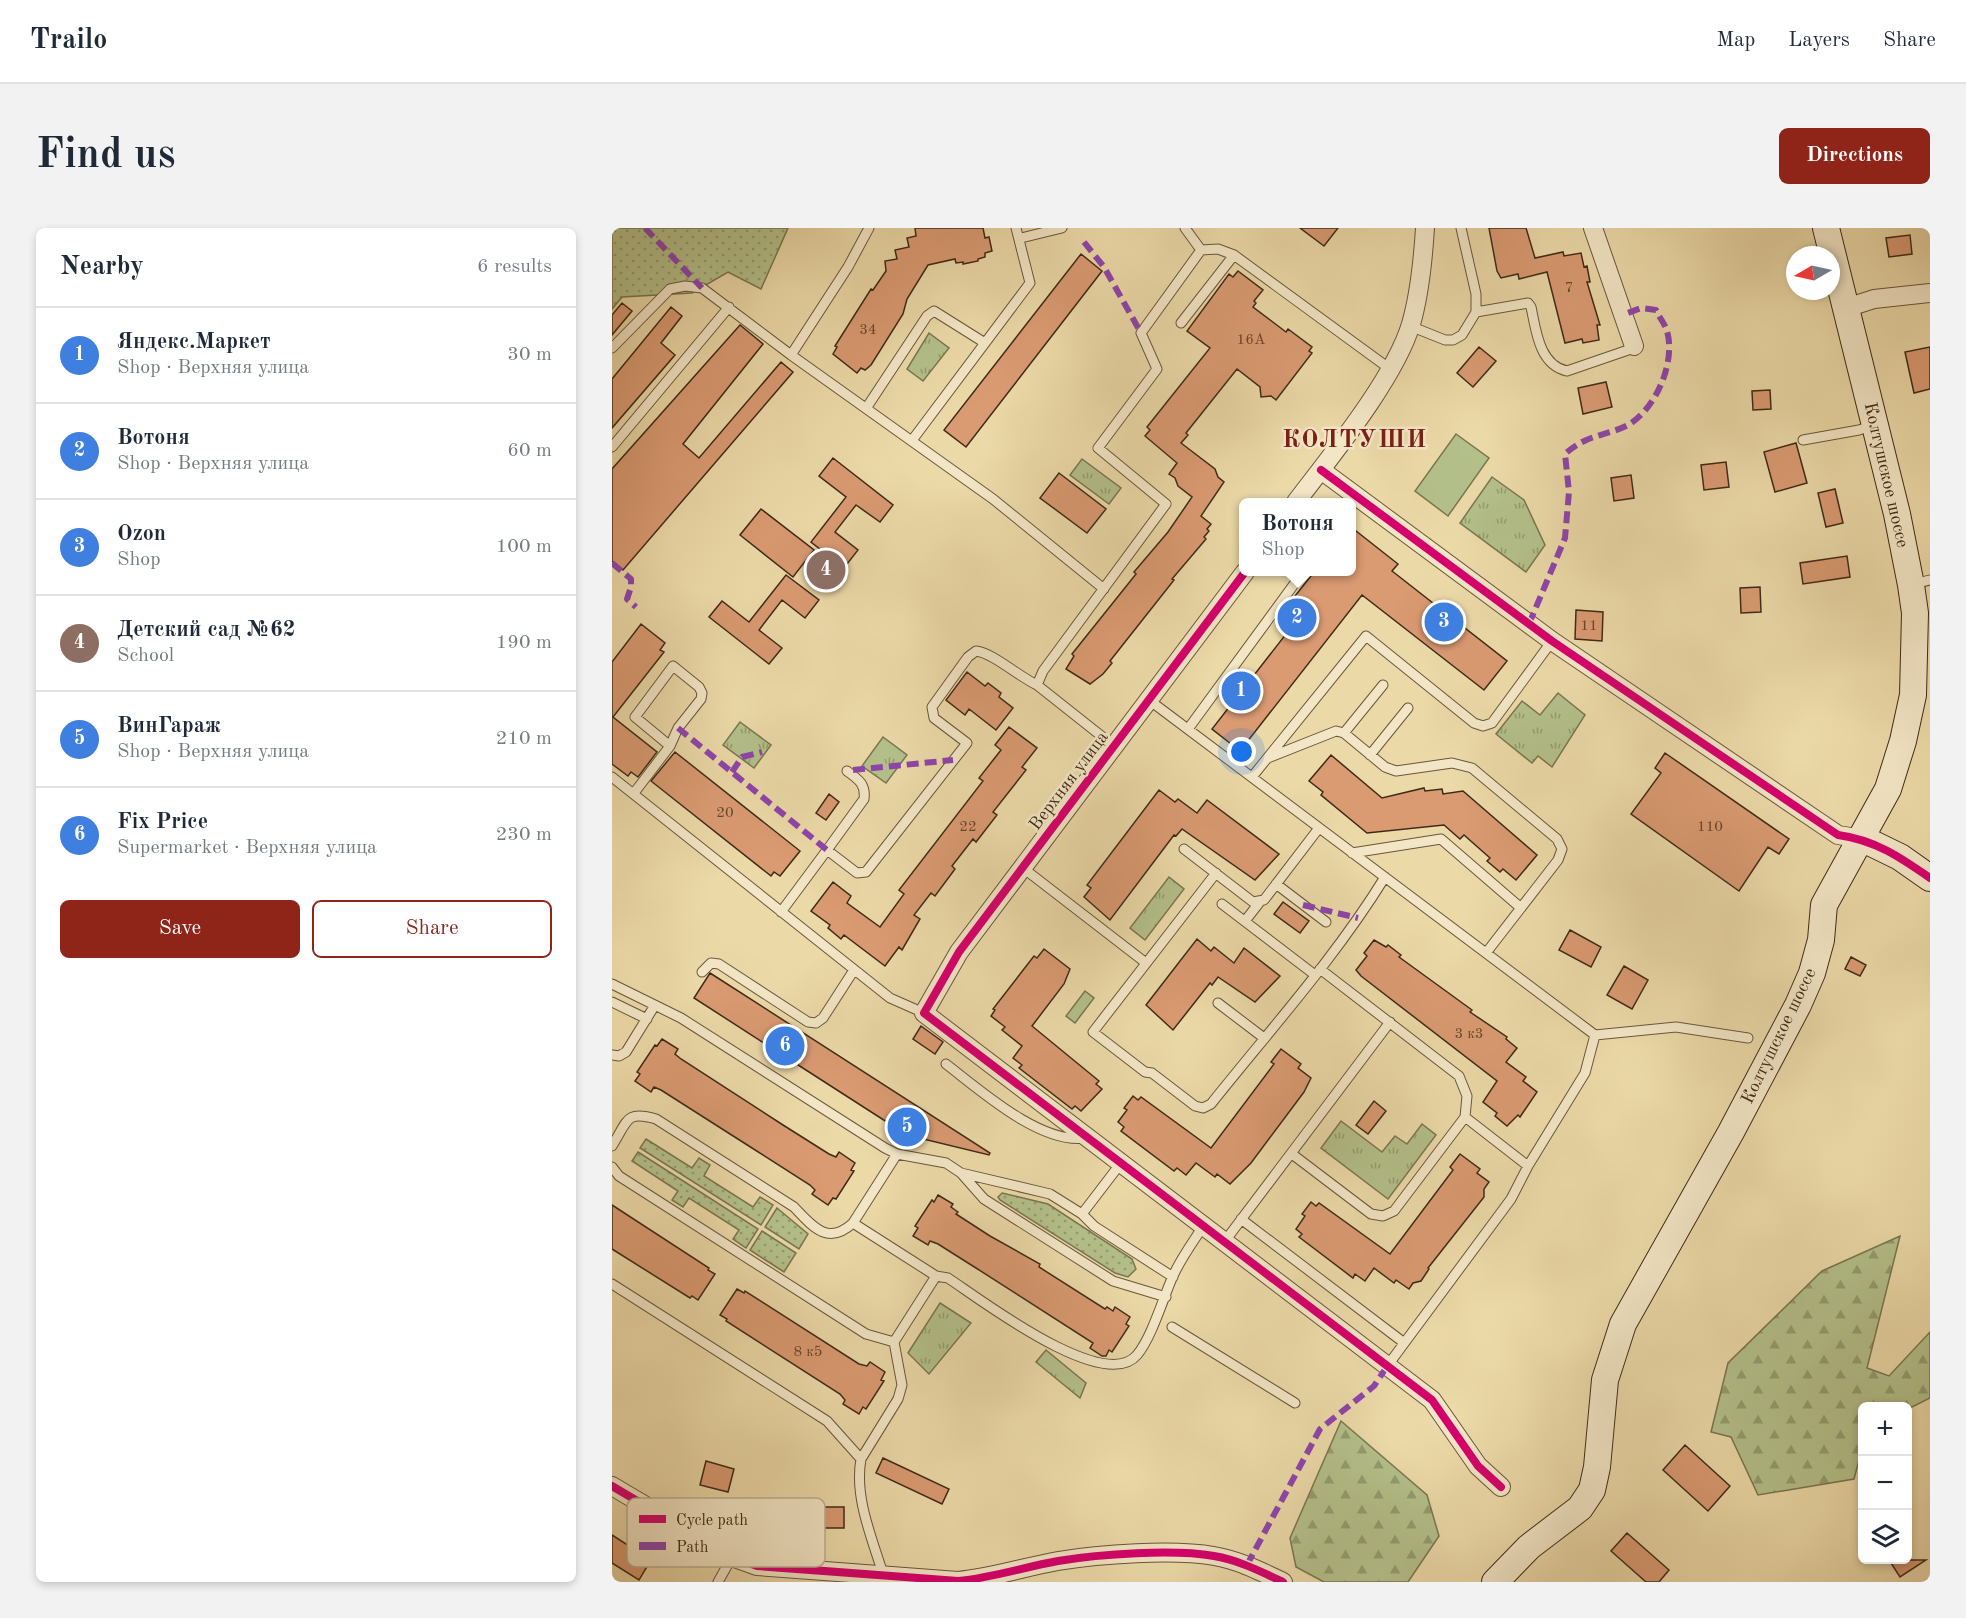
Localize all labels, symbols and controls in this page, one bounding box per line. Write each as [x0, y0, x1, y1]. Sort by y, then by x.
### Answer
text: Trailo [30, 27, 107, 55]
text: Map [1716, 30, 1755, 51]
text: Layers [1788, 30, 1850, 51]
text: Share [1883, 30, 1936, 51]
button: Directions [1779, 128, 1930, 184]
text: Find us [36, 135, 175, 177]
north arrow [1786, 246, 1840, 300]
text: Nearby [60, 254, 144, 280]
text: 6 results [477, 257, 552, 277]
house number: 7 [1565, 281, 1573, 296]
house number: 34 [859, 323, 877, 338]
text: Яндекс.Маркет [117, 331, 271, 353]
house number: 16А [1237, 333, 1266, 348]
text: 1 [74, 345, 85, 365]
text: 30 m [507, 345, 552, 365]
text: Shop · Верхняя улица [117, 358, 309, 378]
street label: Колтушское шоссе [1861, 401, 1911, 549]
text: Вотоня [117, 427, 190, 449]
district label: КОЛТУШИ [1282, 429, 1428, 453]
text: 2 [74, 441, 85, 461]
text: 60 m [507, 441, 552, 461]
text: Shop · Верхняя улица [117, 454, 309, 474]
popup [1239, 498, 1356, 576]
text: Вотоня [1261, 513, 1334, 535]
text: Ozon [117, 523, 166, 545]
text: 3 [74, 537, 85, 557]
text: 100 m [496, 537, 552, 557]
text: Shop [1261, 540, 1305, 560]
pin: 4 [806, 548, 846, 592]
text: Shop [117, 550, 161, 570]
pin: 2 [1278, 596, 1316, 640]
pin: 3 [1424, 600, 1464, 644]
text: Детский сад №62 [117, 619, 296, 641]
house number: 11 [1580, 619, 1598, 634]
text: 4 [74, 633, 85, 653]
text: 190 m [496, 633, 552, 653]
text: School [117, 646, 174, 666]
pin: 1 [1222, 668, 1260, 714]
text: ВинГараж [117, 715, 221, 737]
street label: Верхняя улица [1026, 728, 1112, 834]
text: 5 [74, 729, 85, 749]
text: 210 m [496, 729, 552, 749]
your location [1227, 737, 1256, 766]
text: Shop · Верхняя улица [117, 742, 309, 762]
house number: 20 [716, 806, 734, 821]
text: Fix Price [117, 811, 208, 833]
house number: 22 [959, 820, 977, 835]
house number: 110 [1697, 820, 1723, 835]
text: 6 [74, 825, 85, 845]
text: 230 m [496, 825, 552, 845]
text: Supermarket · Верхняя улица [117, 838, 377, 858]
button: Save [60, 900, 300, 958]
button: Share [312, 900, 552, 958]
street label: Колтушское шоссе [1738, 965, 1820, 1107]
pin: 6 [766, 1024, 804, 1068]
house number: 3 к3 [1454, 1027, 1484, 1042]
pin: 5 [888, 1104, 926, 1150]
house number: 8 к5 [793, 1345, 823, 1360]
map controls [1858, 1402, 1912, 1564]
button: + [1858, 1402, 1912, 1456]
button: − [1858, 1456, 1912, 1510]
legend [627, 1498, 825, 1567]
button: layers [1858, 1510, 1912, 1564]
text: Cycle path [676, 1513, 748, 1529]
text: Path [676, 1540, 709, 1556]

